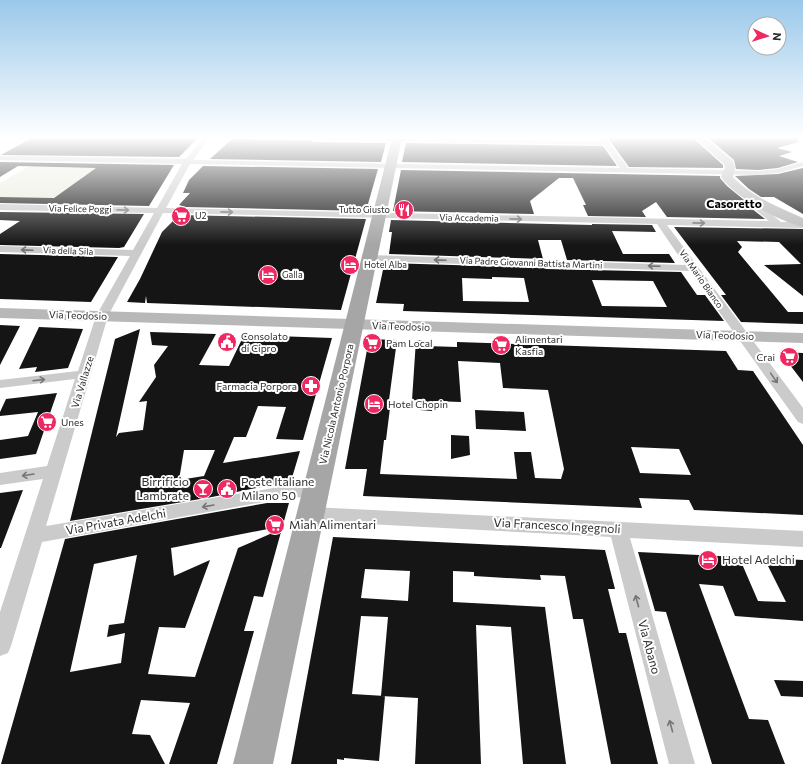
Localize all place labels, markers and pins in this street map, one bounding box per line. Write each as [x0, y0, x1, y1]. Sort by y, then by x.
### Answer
restaurant icon: Tutto Giusto [393, 199, 415, 221]
place label: Tutto Giusto [339, 204, 390, 215]
supermarket icon: U2 [170, 205, 192, 227]
place label: U2 [195, 210, 207, 221]
hotel icon: Hotel Alba [339, 254, 361, 276]
place label: Hotel Alba [364, 259, 407, 270]
hotel icon: Galla [257, 264, 279, 286]
place label: Galla [282, 269, 303, 280]
place label: Consolato di Cipro [241, 330, 288, 354]
public building icon: Consolato di Cipro [216, 331, 238, 353]
supermarket icon: Pam Local [361, 332, 383, 354]
place label: Alimentari Kasfia [515, 333, 563, 357]
supermarket icon: Alimentari Kasfia [490, 334, 512, 356]
place label: Pam Local [386, 337, 433, 349]
supermarket icon: Crai [778, 346, 800, 368]
place label: Crai [756, 351, 775, 363]
pharmacy icon: Farmacia Porpora [300, 375, 322, 397]
place label: Farmacia Porpora [217, 380, 297, 392]
hotel icon: Hotel Chopin [363, 393, 385, 415]
place label: Hotel Chopin [388, 398, 448, 410]
supermarket icon: Unes [36, 411, 58, 433]
place label: Unes [61, 416, 84, 428]
place label: Birrificio Lambrate [136, 474, 189, 502]
place label: Poste Italiane Milano 50 [241, 474, 314, 502]
bar icon: Birrificio Lambrate [192, 478, 214, 500]
public building icon: Poste Italiane Milano 50 [216, 478, 238, 500]
supermarket icon: Miah Alimentari [264, 514, 286, 536]
place label: Miah Alimentari [289, 517, 376, 531]
hotel icon: Hotel Adelchi [697, 549, 719, 571]
place label: Hotel Adelchi [722, 552, 795, 566]

